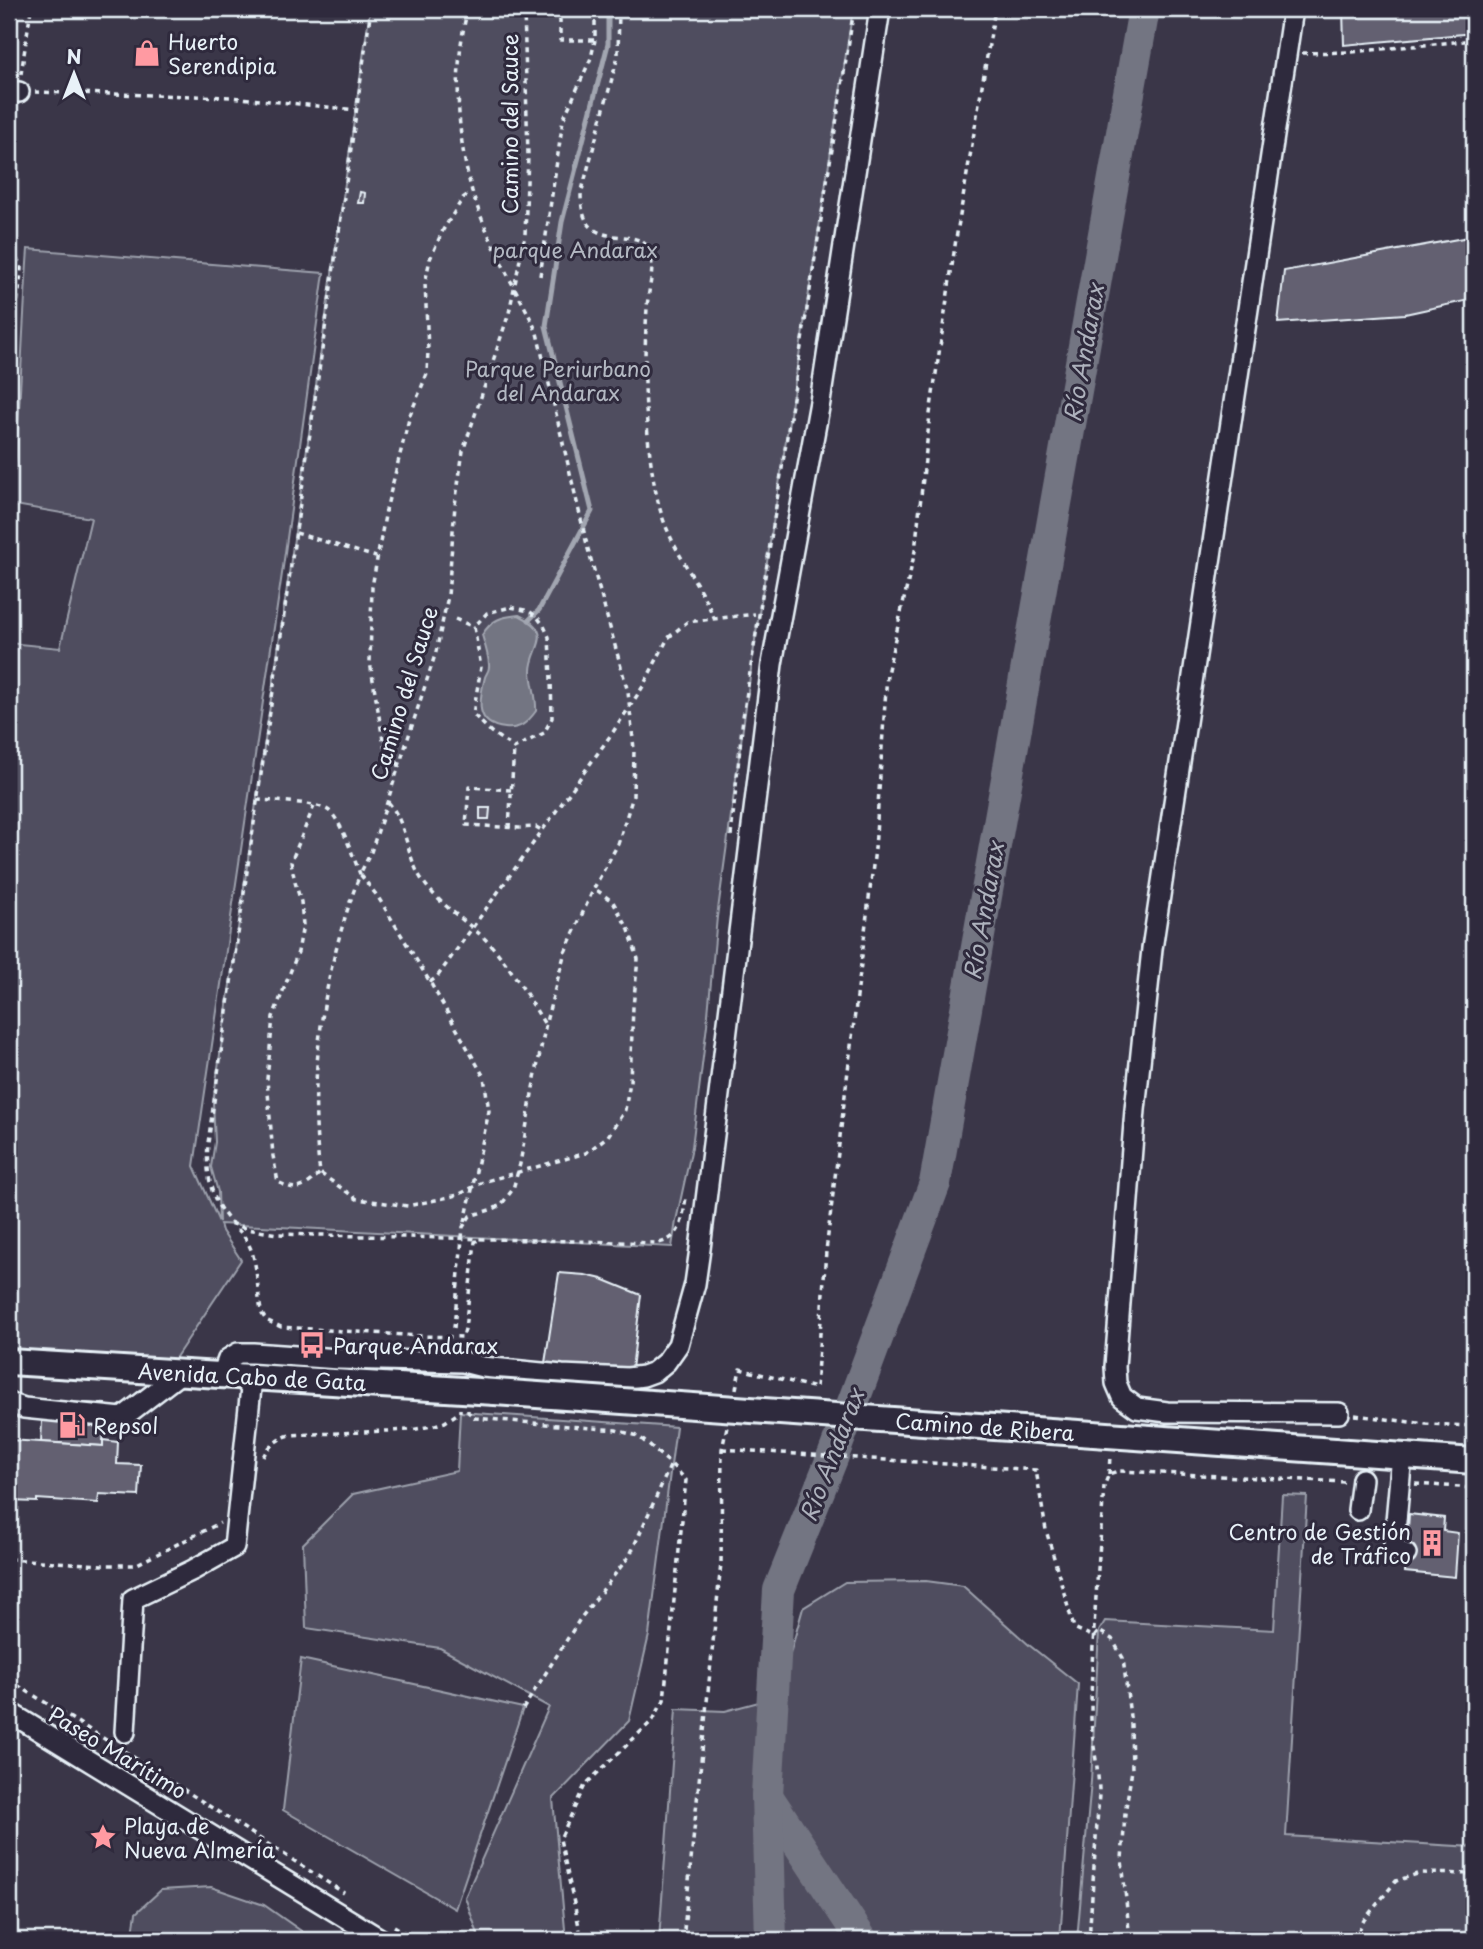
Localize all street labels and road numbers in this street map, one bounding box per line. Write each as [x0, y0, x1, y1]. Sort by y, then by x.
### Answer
street label: Camino del Sauce [493, 34, 525, 214]
street label: Camino del Sauce [361, 602, 445, 784]
street label: Avenida Cabo de Gata [137, 1354, 368, 1398]
street label: Camino de Ribera [894, 1404, 1076, 1448]
street label: Paseo Marítimo [43, 1698, 193, 1806]

